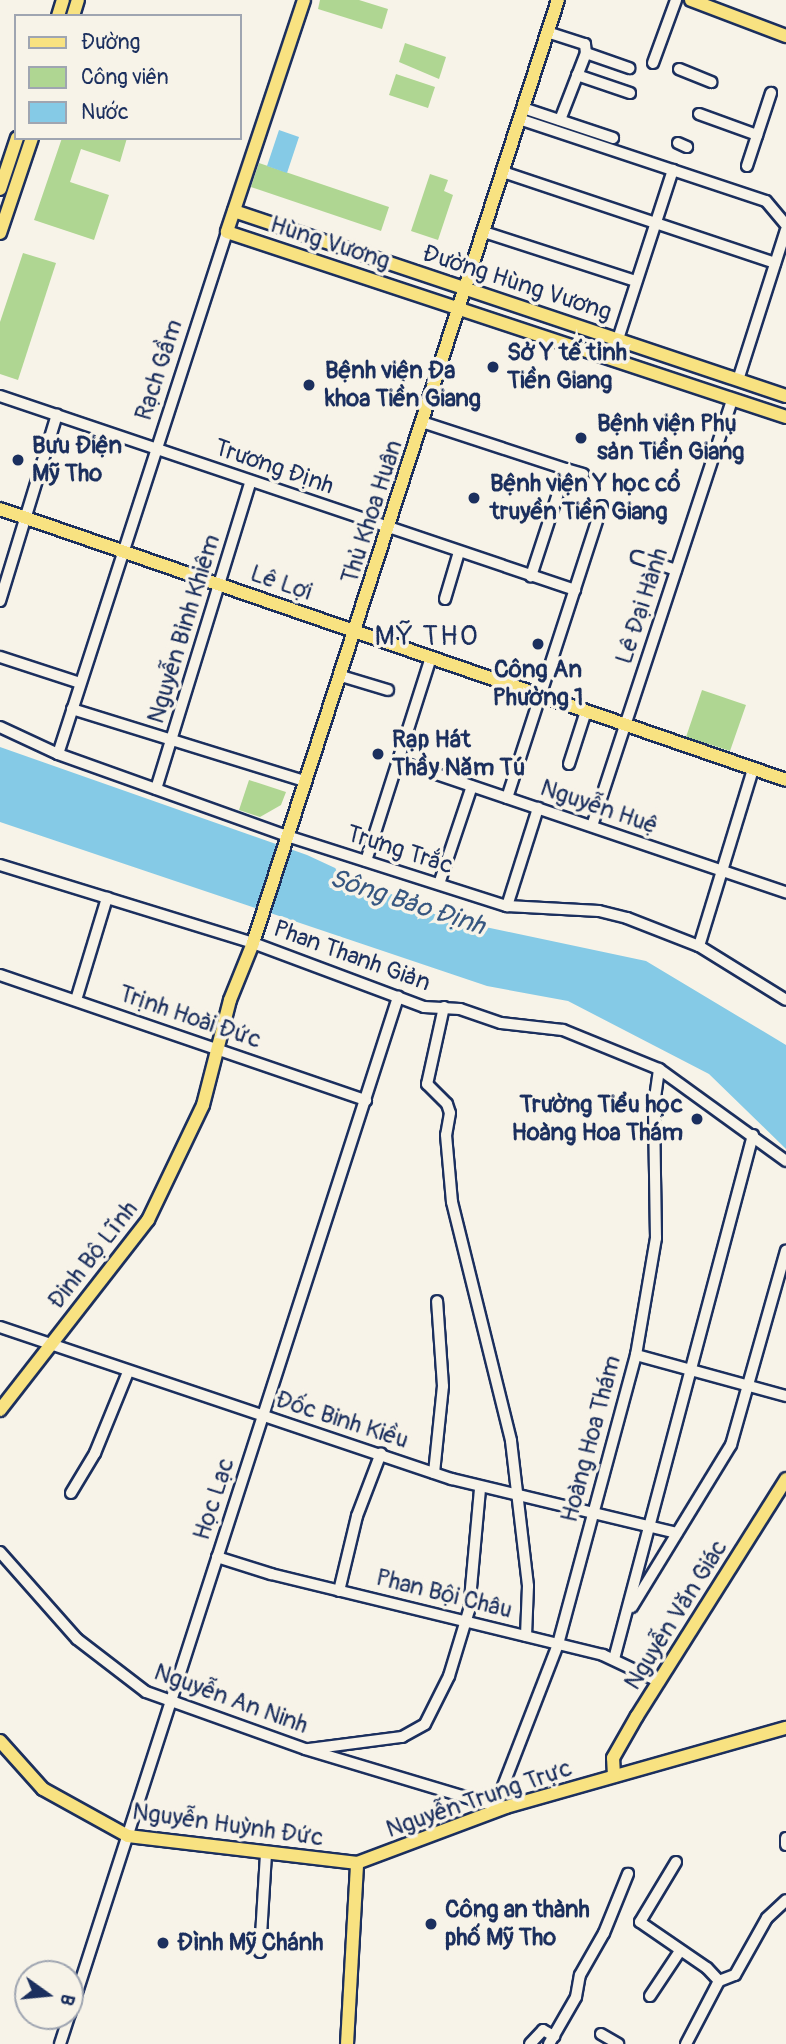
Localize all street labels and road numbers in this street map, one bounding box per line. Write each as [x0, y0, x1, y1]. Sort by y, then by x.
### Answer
street label: Hùng Vương [267, 210, 393, 276]
street label: Đường Hùng Vương [419, 239, 615, 327]
street label: Rạch Gầm [129, 316, 189, 424]
street label: Trương Định [211, 433, 337, 501]
street label: Thủ Khoa Huân [335, 437, 409, 587]
street label: Nguyễn Bỉnh Khiêm [142, 531, 226, 727]
street label: Lê Đại Hành [610, 544, 674, 668]
street label: Lê Lợi [247, 559, 315, 607]
street label: Nguyễn Huệ [537, 774, 661, 840]
street label: Trưng Trắc [343, 819, 457, 881]
street label: Phan Thanh Giản [270, 914, 434, 998]
street label: Trịnh Hoài Đức [115, 979, 265, 1055]
street label: Đinh Bộ Lĩnh [42, 1195, 144, 1315]
street label: Hoàng Hoa Thám [555, 1352, 627, 1526]
street label: Đốc Binh Kiều [272, 1385, 412, 1455]
street label: Học Lạc [187, 1454, 241, 1544]
street label: Nguyễn Văn Giác [618, 1535, 734, 1695]
street label: Phan Bội Châu [373, 1563, 515, 1625]
street label: Nguyễn An Ninh [150, 1658, 312, 1740]
street label: Nguyễn Trung Trực [382, 1754, 576, 1844]
street label: Nguyễn Huỳnh Đức [131, 1797, 325, 1853]

